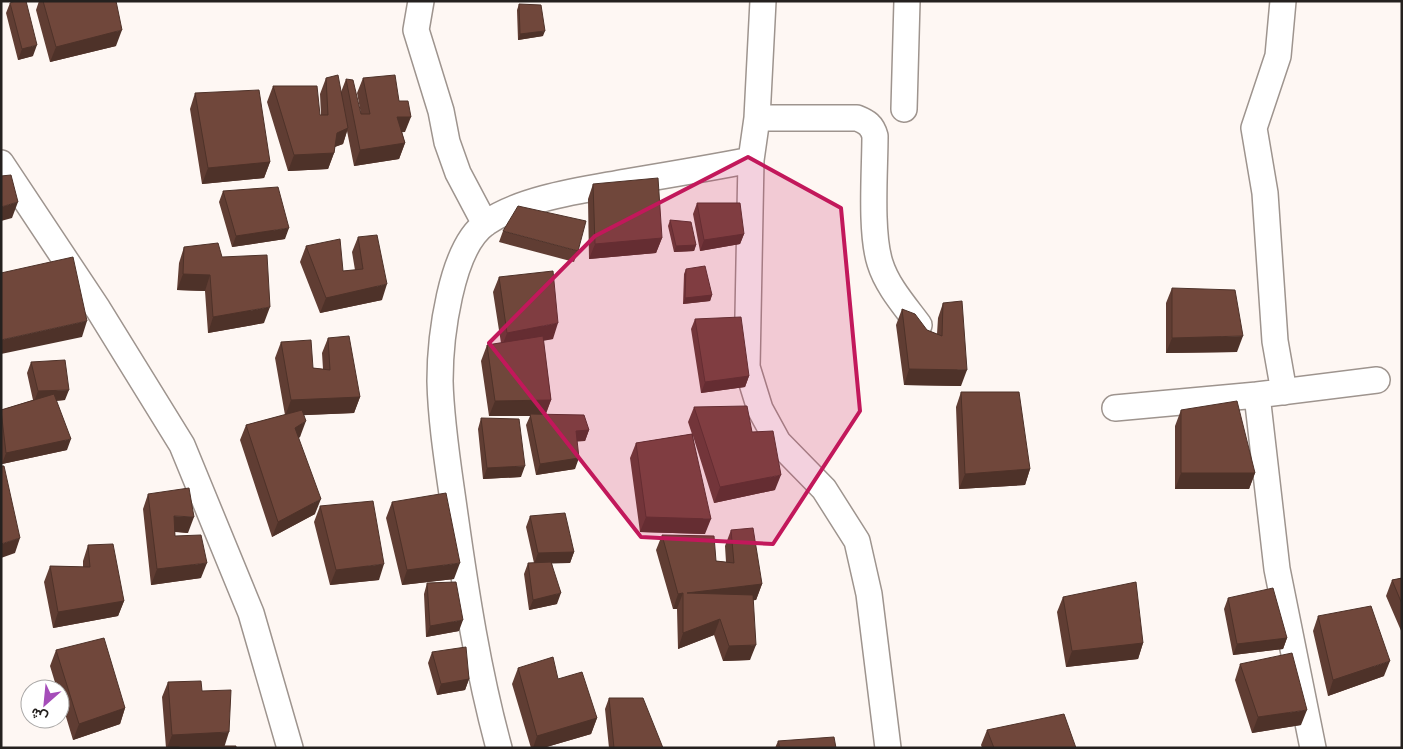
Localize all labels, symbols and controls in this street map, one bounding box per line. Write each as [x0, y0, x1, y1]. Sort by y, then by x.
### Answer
north arrow [20, 679, 70, 729]
text: ش [28, 703, 51, 726]

